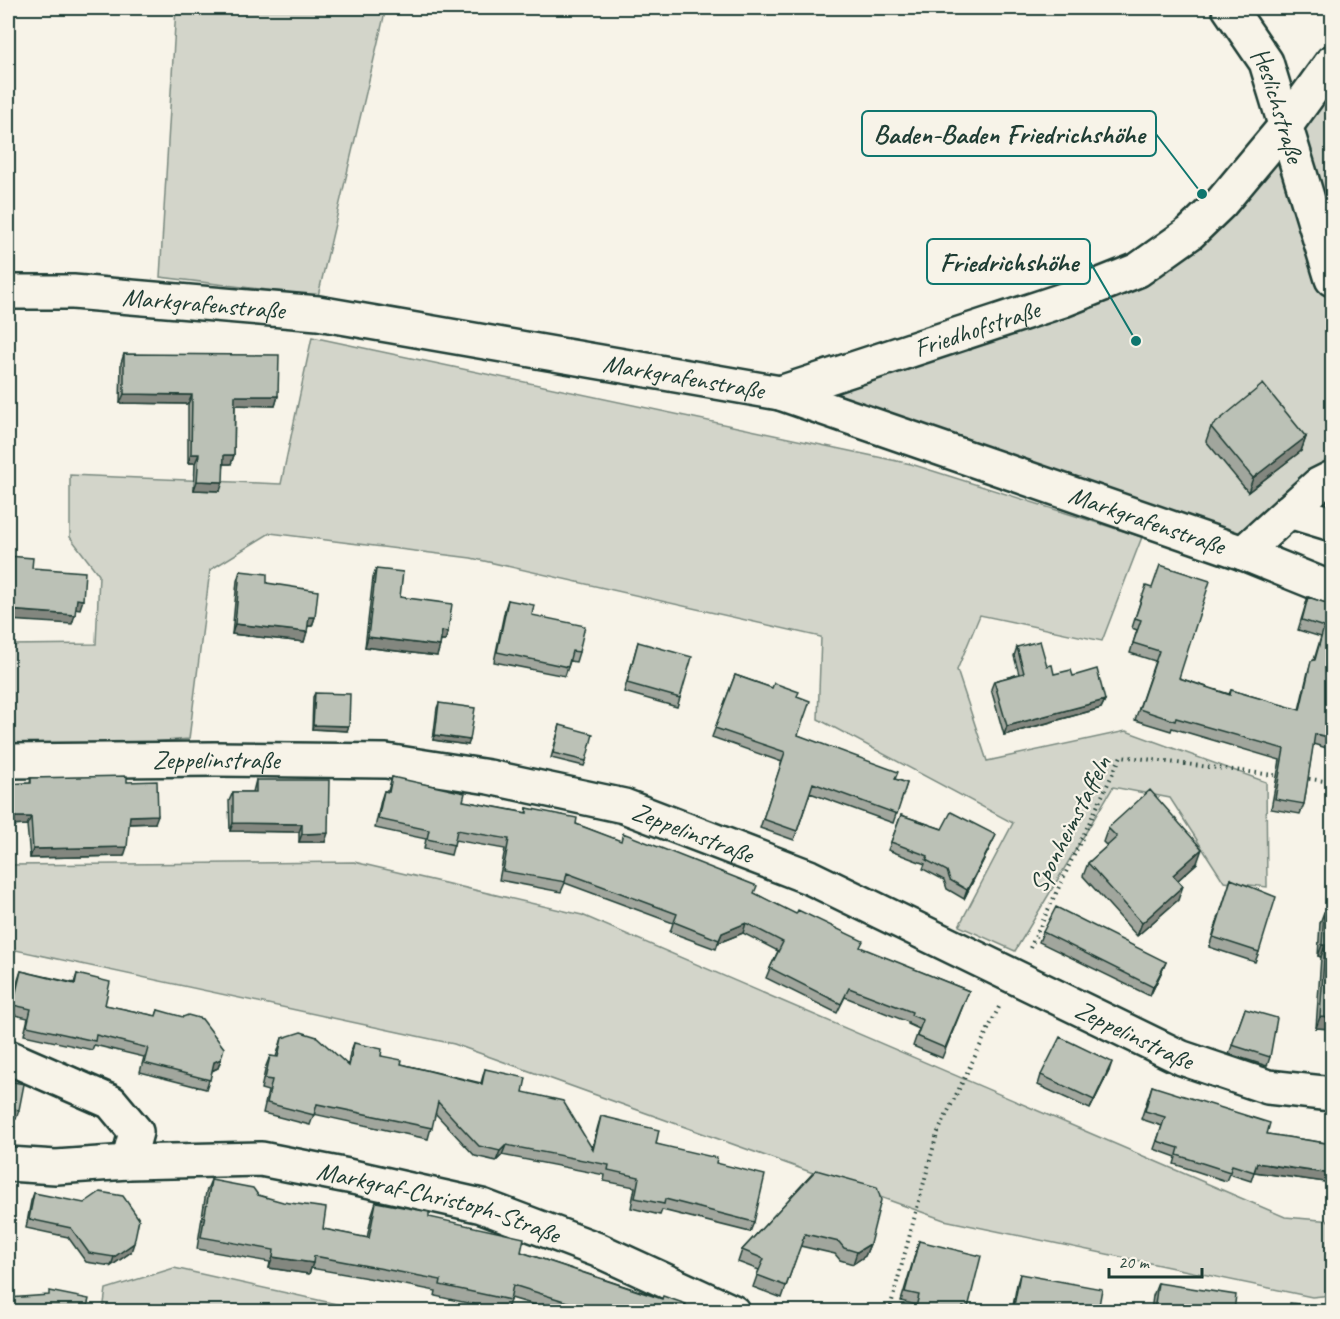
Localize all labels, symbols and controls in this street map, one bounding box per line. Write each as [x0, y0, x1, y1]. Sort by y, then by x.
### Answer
street label: Heslichstraße [1244, 40, 1313, 169]
callout: Baden-Baden Friedrichshöhe [862, 111, 1156, 156]
text: Baden-Baden Friedrichshöhe [874, 117, 1147, 151]
callout: Friedrichshöhe [927, 239, 1090, 284]
text: Friedrichshöhe [940, 245, 1081, 279]
street label: Markgrafenstraße [121, 280, 289, 327]
street label: Friedhofstraße [910, 292, 1046, 364]
street label: Markgrafenstraße [601, 346, 769, 407]
street label: Markgrafenstraße [1065, 478, 1232, 563]
street label: Zeppelinstraße [152, 742, 282, 776]
street label: Sponheimstaffeln [1021, 750, 1119, 898]
street label: Zeppelinstraße [628, 794, 760, 871]
street label: Zeppelinstraße [1070, 992, 1200, 1078]
street label: Markgraf-Christoph-Straße [314, 1154, 567, 1251]
scale bar [1109, 1241, 1202, 1279]
text: 20 m [1118, 1251, 1151, 1273]

